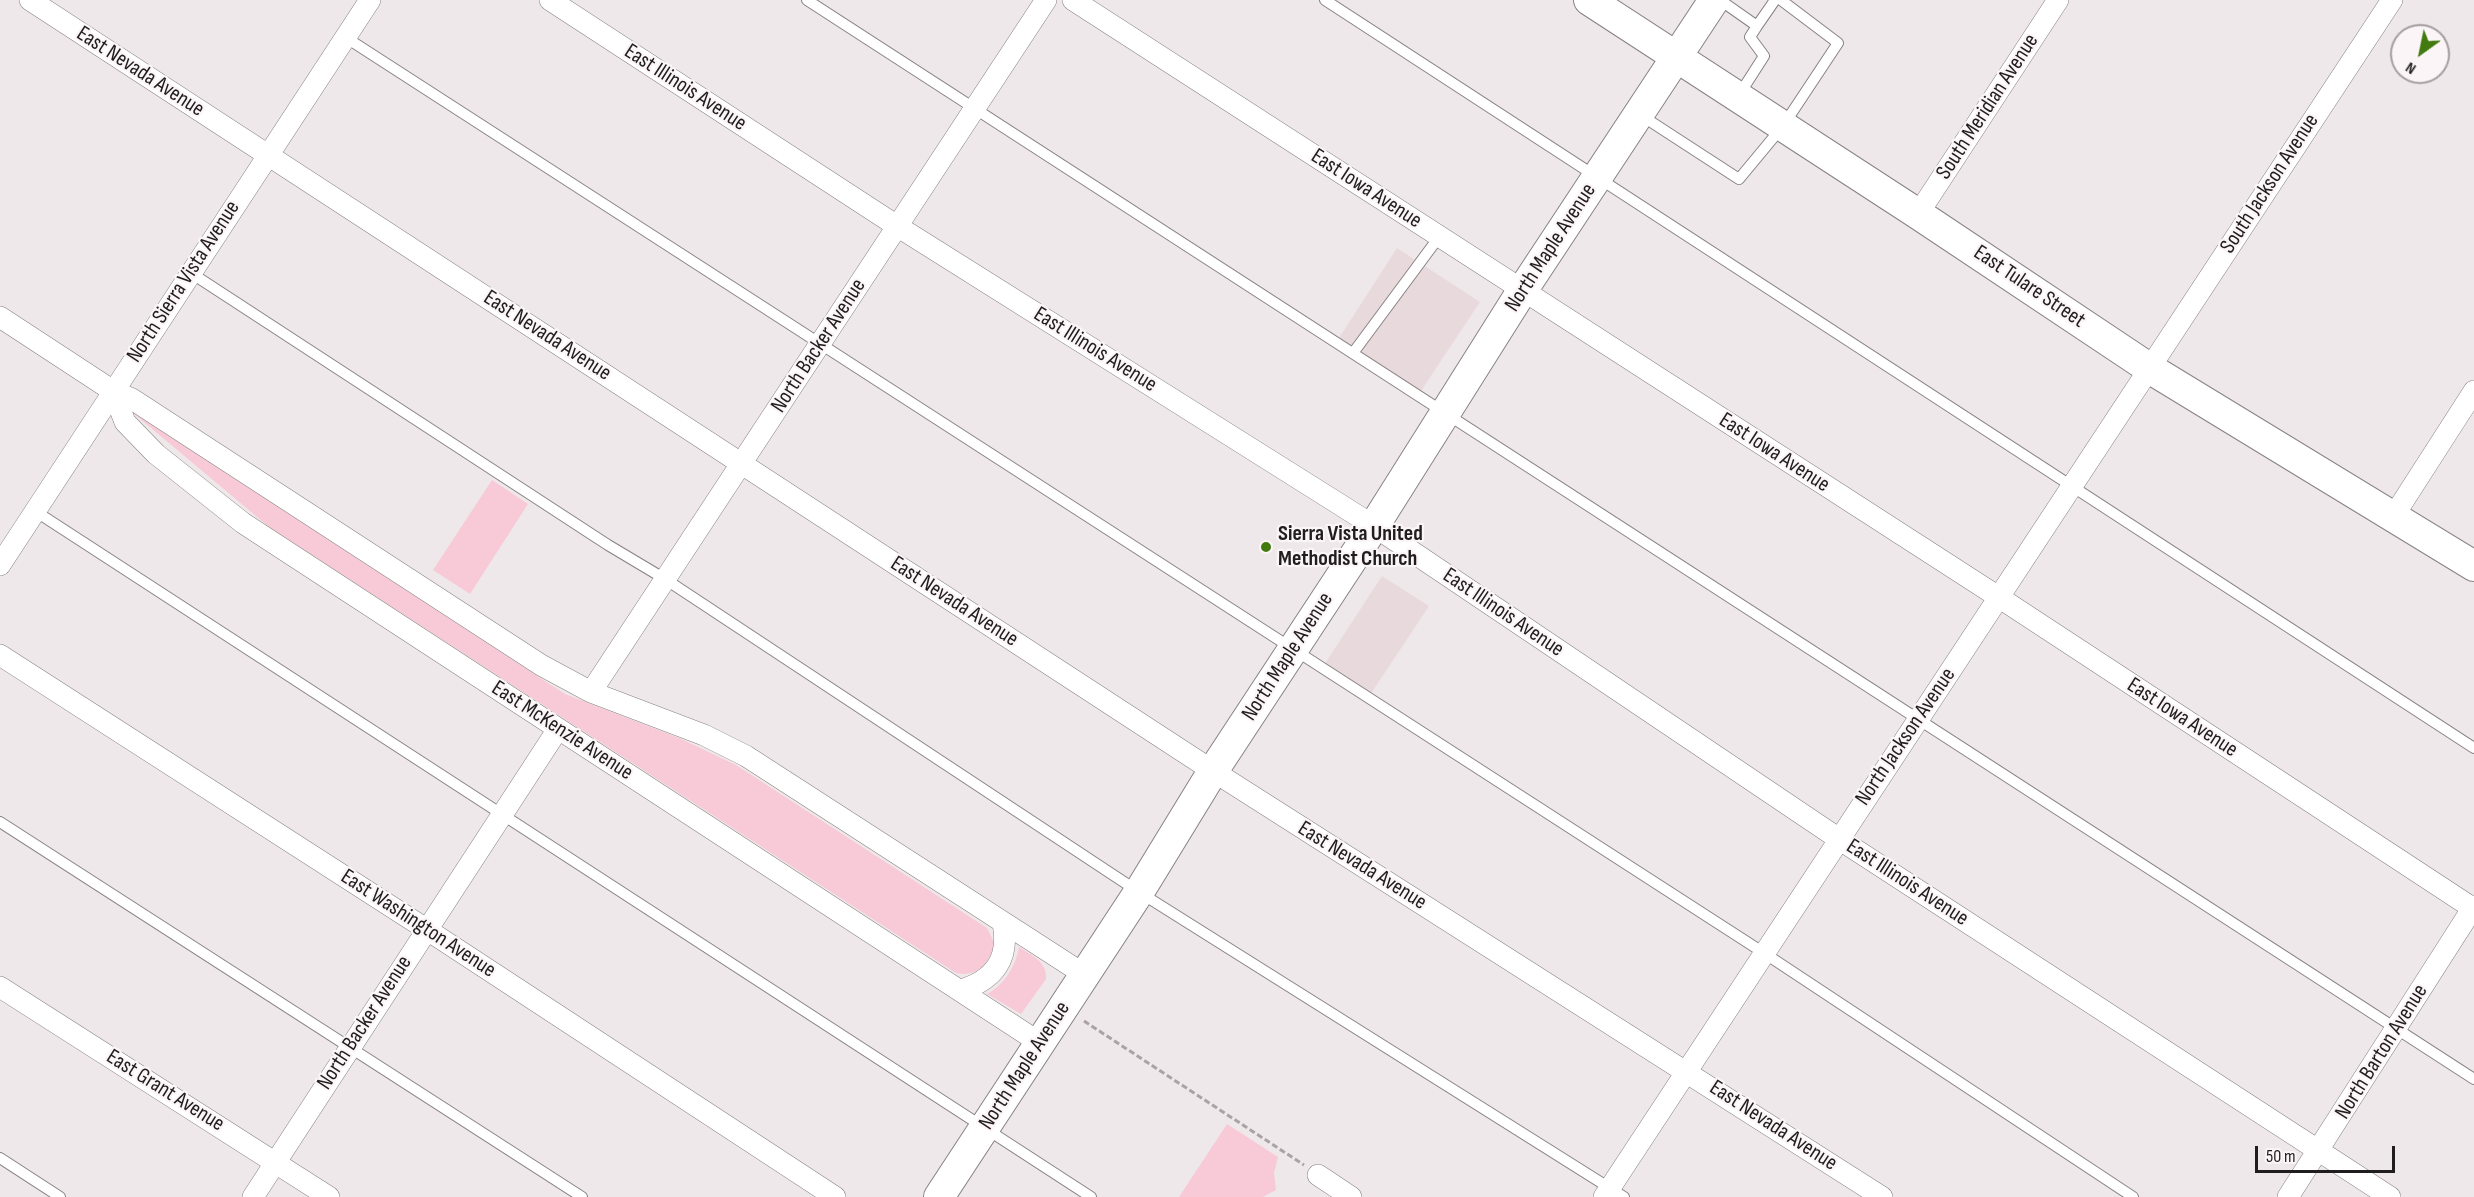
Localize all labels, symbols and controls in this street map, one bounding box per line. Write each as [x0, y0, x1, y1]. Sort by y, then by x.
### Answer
street label: East Nevada Avenue [71, 21, 209, 123]
north arrow [2390, 24, 2450, 84]
street label: South Meridian Avenue [1931, 29, 2045, 185]
street label: East Illinois Avenue [619, 39, 751, 137]
text: N [2402, 58, 2420, 78]
street label: South Jackson Avenue [2215, 109, 2325, 259]
street label: East Iowa Avenue [1306, 143, 1426, 235]
street label: North Maple Avenue [1500, 179, 1602, 317]
street label: North Sierra Vista Avenue [122, 196, 246, 368]
street label: East Tulare Street [1968, 240, 2090, 334]
street label: North Backer Avenue [766, 274, 872, 418]
street label: East Nevada Avenue [478, 285, 616, 387]
street label: East Illinois Avenue [1029, 302, 1161, 398]
street label: East Iowa Avenue [1714, 407, 1834, 499]
place label: Sierra Vista United Methodist Church [1278, 521, 1423, 572]
marker: Sierra Vista United Methodist Church [1259, 540, 1273, 554]
street label: East Nevada Avenue [885, 551, 1023, 653]
street label: East Illinois Avenue [1437, 563, 1569, 663]
street label: North Maple Avenue [1237, 588, 1339, 726]
street label: North Jackson Avenue [1850, 663, 1962, 811]
street label: East Iowa Avenue [2122, 672, 2242, 764]
street label: East McKenzie Avenue [486, 676, 638, 786]
street label: East Nevada Avenue [1293, 816, 1431, 916]
street label: East Illinois Avenue [1841, 834, 1973, 932]
street label: East Washington Avenue [336, 864, 500, 984]
street label: North Backer Avenue [312, 951, 418, 1095]
street label: North Barton Avenue [2330, 980, 2434, 1124]
street label: North Maple Avenue [974, 997, 1076, 1135]
street label: East Grant Avenue [101, 1044, 229, 1138]
street label: East Nevada Avenue [1704, 1075, 1842, 1177]
scale bar [2258, 1134, 2398, 1172]
text: 50 m [2266, 1146, 2296, 1167]

